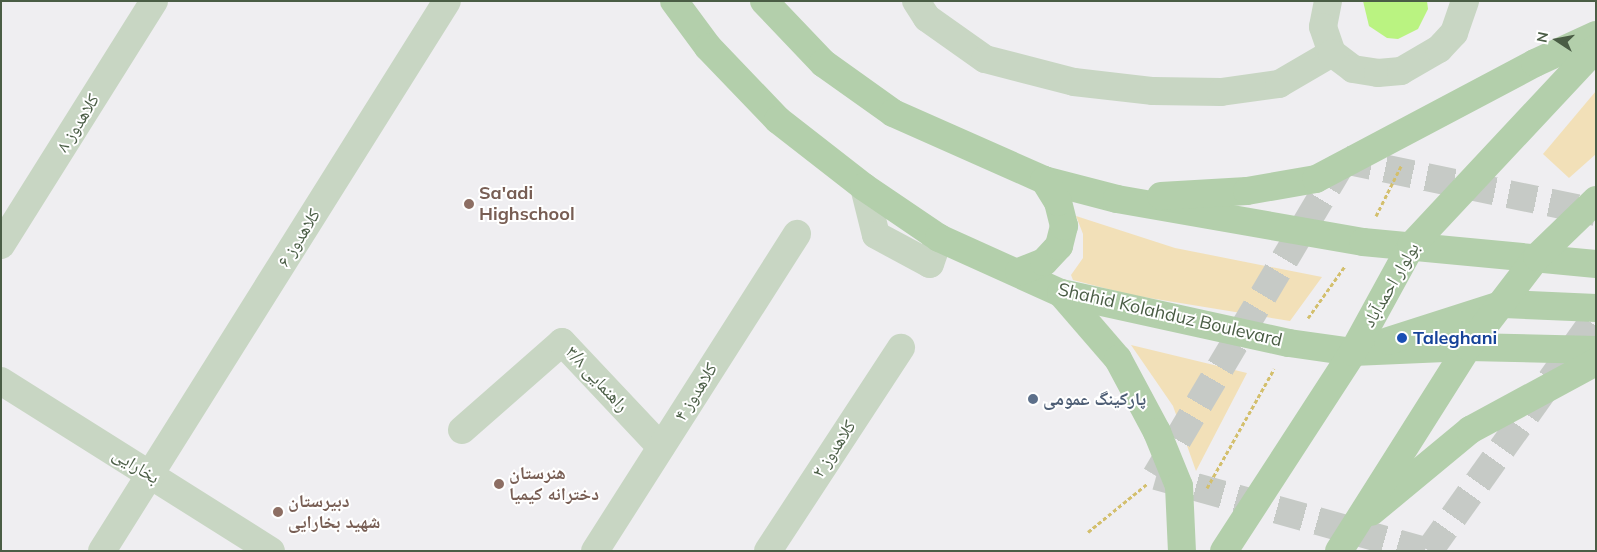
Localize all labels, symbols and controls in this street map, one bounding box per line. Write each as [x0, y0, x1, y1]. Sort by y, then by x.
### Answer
north arrow [1532, 15, 1582, 65]
text: N [1532, 30, 1552, 44]
street label: کلاهدوز ۸ [52, 90, 104, 156]
place label: Sa'adi Highschool [479, 183, 575, 225]
marker: Sa'adi Highschool [463, 198, 475, 210]
street label: کلاهدوز ۶ [273, 205, 325, 271]
street label: بولوار احمدآباد [1358, 239, 1424, 331]
street label: Shahid Kolahduz Boulevard [1056, 279, 1284, 351]
place label: Taleghani [1413, 327, 1497, 349]
marker: Taleghani [1395, 331, 1409, 345]
street label: راهنمایی ۳/۸ [561, 342, 633, 416]
street label: کلاهدوز ۴ [670, 359, 722, 425]
place label: پارکینگ عمومی [1043, 388, 1146, 410]
marker: پارکینگ عمومی [1027, 393, 1039, 405]
street label: کلاهدوز ۲ [807, 416, 861, 482]
street label: بخارایی [109, 443, 163, 489]
place label: هنرستان دخترانه کیمیا [509, 463, 599, 506]
marker: هنرستان دخترانه کیمیا [493, 478, 505, 490]
place label: دبیرستان شهید بخارایی [288, 491, 380, 534]
marker: دبیرستان شهید بخارایی [272, 506, 284, 518]

